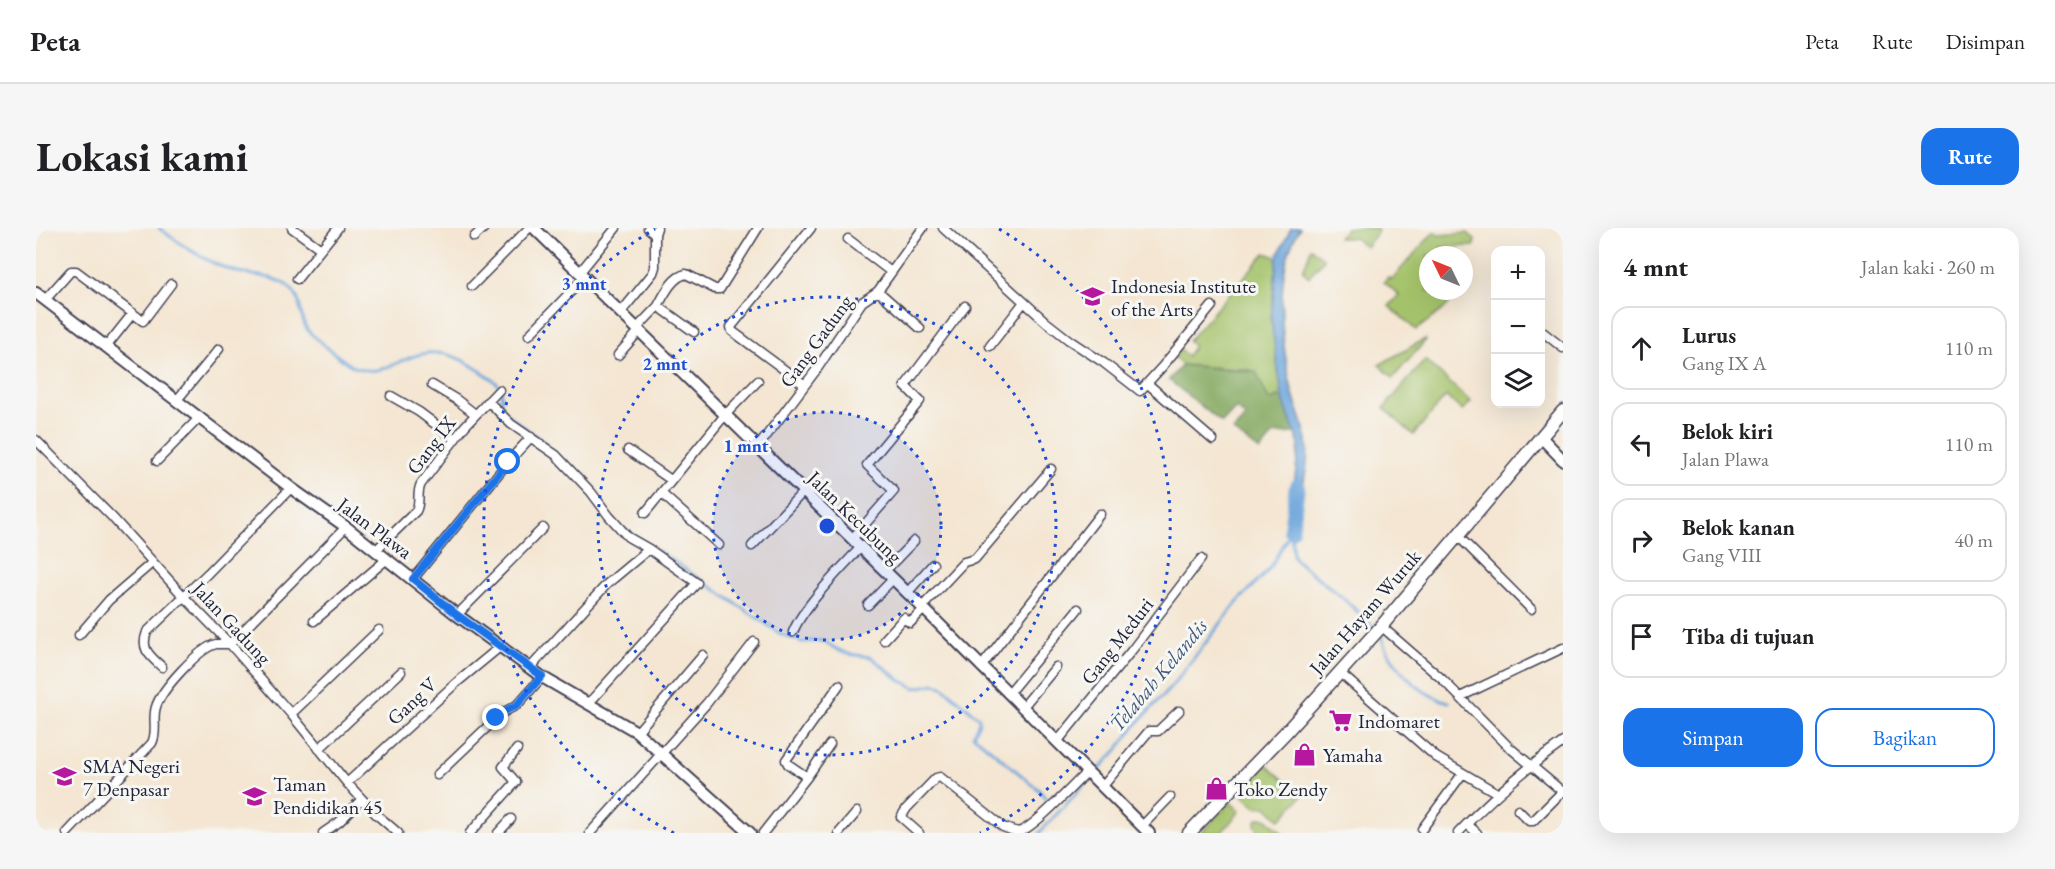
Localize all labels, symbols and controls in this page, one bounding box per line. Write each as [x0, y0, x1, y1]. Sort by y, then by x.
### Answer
text: Peta [30, 23, 81, 59]
text: Peta [1805, 28, 1839, 55]
text: Rute [1872, 28, 1913, 55]
text: Disimpan [1946, 28, 2025, 55]
button: Rute [1921, 128, 2019, 185]
text: Lokasi kami [36, 129, 248, 184]
north arrow [1419, 246, 1473, 300]
map controls [1491, 246, 1545, 408]
button: + [1491, 246, 1545, 300]
text: 4 mnt [1623, 250, 1688, 284]
text: Jalan kaki · 260 m [1861, 254, 1995, 280]
text: 3 mnt [562, 272, 607, 295]
place label: Indonesia Institute of the Arts [1111, 273, 1256, 322]
school or university icon: Indonesia Institute of the Arts [1080, 284, 1106, 310]
street label: Gang Gadung [774, 289, 859, 392]
button: − [1491, 300, 1545, 354]
text: Lurus [1682, 321, 1736, 350]
icon: ahead [1625, 332, 1658, 365]
text: 110 m [1945, 335, 1993, 361]
text: Gang IX A [1682, 350, 1767, 376]
text: 2 mnt [643, 352, 688, 375]
button: layers [1491, 354, 1545, 408]
street label: Gang IX [401, 411, 461, 479]
text: Belok kiri [1682, 417, 1773, 446]
icon: left [1625, 428, 1658, 461]
text: 110 m [1945, 431, 1993, 457]
text: 1 mnt [724, 434, 769, 457]
text: Jalan Plawa [1682, 446, 1769, 472]
route start [494, 448, 520, 474]
street label: Jalan Kecubung [801, 464, 908, 569]
street label: Jalan Plawa [331, 490, 418, 565]
text: Belok kanan [1682, 513, 1795, 542]
centre of rings [817, 516, 837, 536]
icon: right [1625, 524, 1658, 557]
text: 40 m [1954, 527, 1993, 553]
text: Gang VIII [1682, 542, 1762, 568]
street label: Jalan Hayam Wuruk [1302, 544, 1427, 681]
street label: Jalan Gadung [185, 574, 277, 670]
street label: Gang Meduri [1075, 592, 1159, 690]
water label: Telabah Kelandis [1103, 613, 1213, 737]
icon: arrive [1625, 620, 1658, 653]
text: Tiba di tujuan [1682, 622, 1814, 651]
street label: Gang V [381, 671, 443, 731]
route end [482, 704, 508, 730]
supermarket icon: Indomaret [1327, 708, 1353, 734]
place label: Indomaret [1358, 708, 1440, 734]
button: Simpan [1623, 708, 1803, 767]
button: Bagikan [1815, 708, 1995, 767]
shop icon: Yamaha [1292, 742, 1318, 768]
place label: Yamaha [1323, 742, 1382, 768]
place label: SMA Negeri 7 Denpasar [83, 753, 180, 802]
school or university icon: SMA Negeri 7 Denpasar [52, 764, 78, 790]
place label: Taman Pendidikan 45 [273, 771, 383, 820]
shop icon: Toko Zendy [1203, 776, 1229, 802]
place label: Toko Zendy [1234, 776, 1328, 802]
school or university icon: Taman Pendidikan 45 [242, 783, 268, 809]

